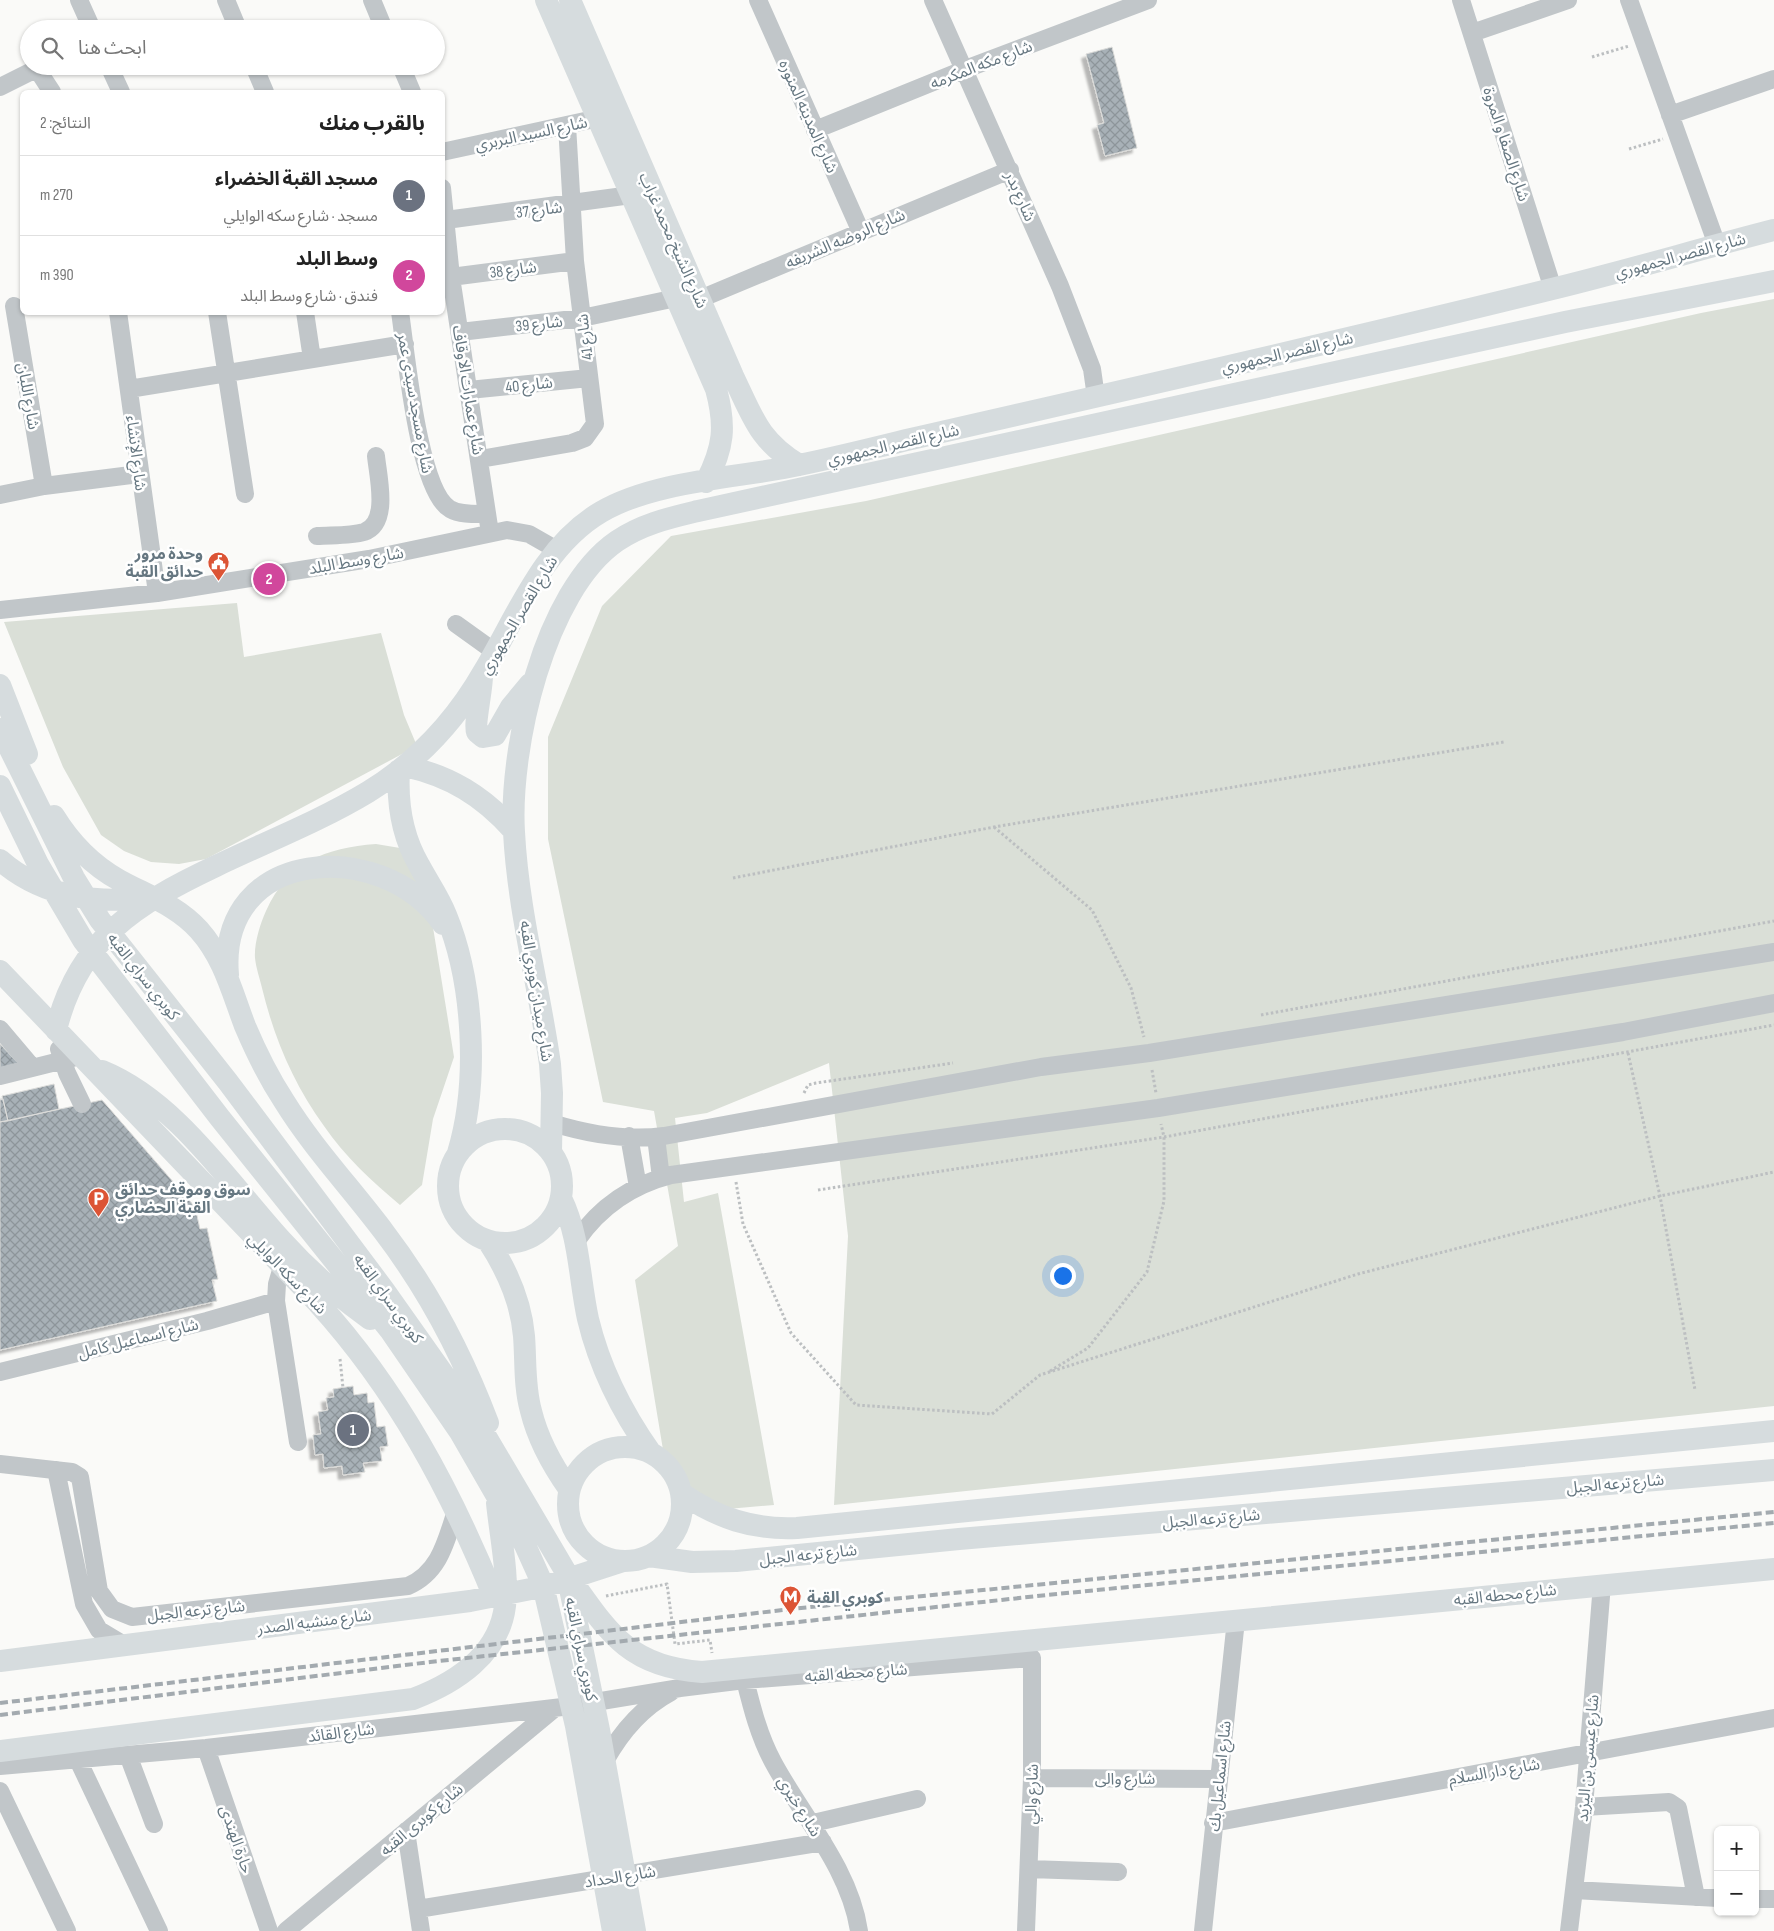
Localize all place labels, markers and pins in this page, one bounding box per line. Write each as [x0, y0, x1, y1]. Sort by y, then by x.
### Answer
place label: وحدة مرور حدائق القبة [126, 545, 203, 582]
public building icon: وحدة مرور حدائق القبة [207, 550, 231, 581]
pin: 2 [253, 560, 285, 598]
place label: سوق وموقف حدائق القبة الحضاري [115, 1181, 251, 1221]
parking icon: سوق وموقف حدائق القبة الحضاري [87, 1186, 111, 1217]
pin: 1 [337, 1411, 369, 1449]
metro station icon: كوبري القبة [779, 1585, 803, 1616]
place label: كوبري القبة [807, 1589, 884, 1611]

